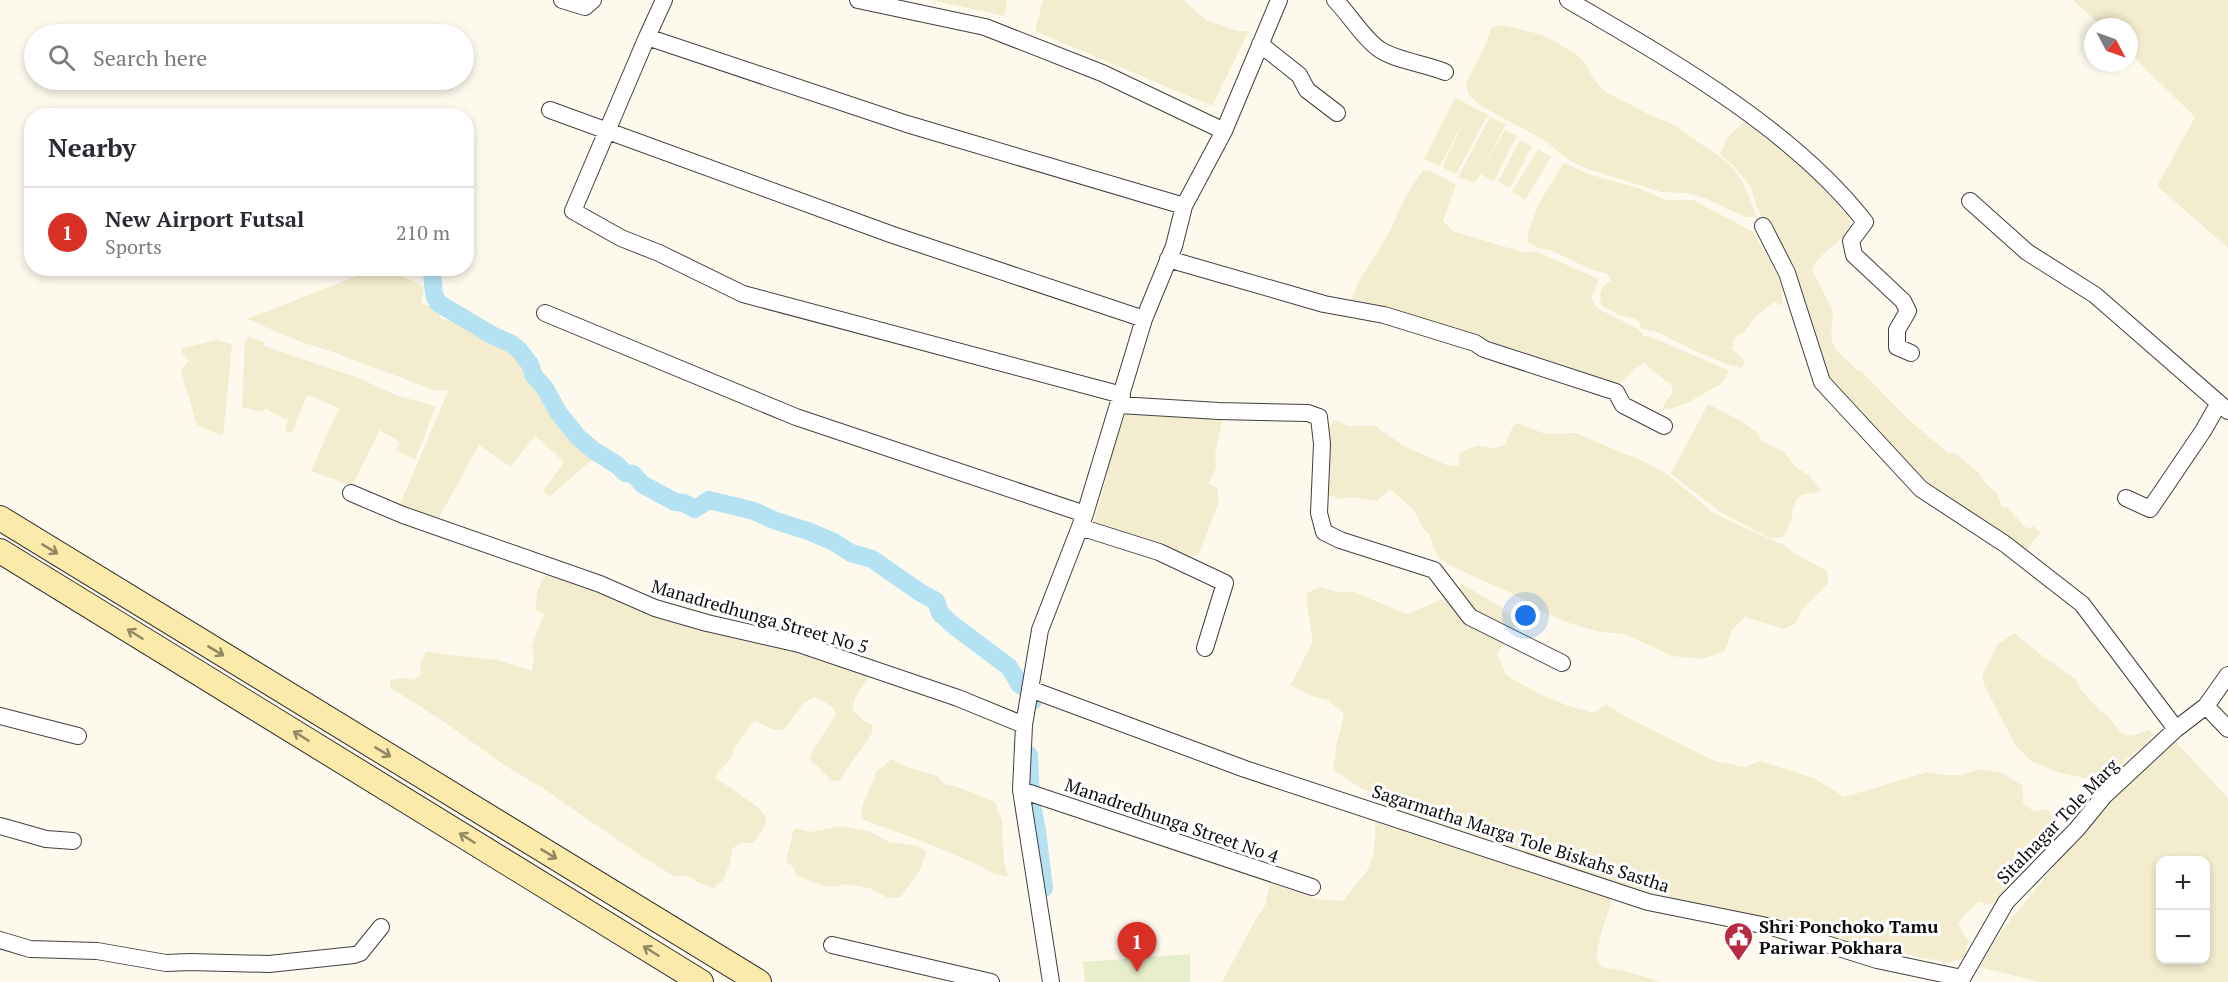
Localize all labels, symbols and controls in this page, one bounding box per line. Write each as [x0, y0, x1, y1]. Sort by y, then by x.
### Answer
north arrow [2084, 18, 2138, 72]
search box [24, 24, 474, 90]
icon: search [45, 41, 78, 74]
text: Search here [93, 43, 207, 72]
text: Nearby [48, 130, 136, 164]
text: New Airport Futsal [105, 204, 304, 233]
text: 1 [62, 219, 73, 246]
text: 210 m [396, 219, 450, 246]
text: Sports [105, 233, 162, 260]
one-way arrow [41, 543, 58, 555]
street label: Manadredhunga Street No 5 [649, 574, 871, 658]
your location [1511, 601, 1540, 630]
one-way arrow [127, 627, 144, 639]
one-way arrow [207, 645, 224, 657]
one-way arrow [293, 729, 310, 741]
one-way arrow [374, 747, 391, 759]
street label: Sitalnagar Tole Marg [1991, 753, 2124, 889]
street label: Manadredhunga Street No 4 [1062, 772, 1282, 868]
street label: Sagarmatha Marga Tole Biskahs Sastha [1369, 779, 1673, 897]
one-way arrow [459, 832, 476, 844]
one-way arrow [540, 848, 557, 860]
map controls [2156, 856, 2210, 964]
button: + [2156, 856, 2210, 910]
button: − [2156, 910, 2210, 964]
place label: Shri Ponchoko Tamu Pariwar Pokhara [1759, 914, 1938, 959]
public building icon: Shri Ponchoko Tamu Pariwar Pokhara [1722, 920, 1754, 962]
pin: 1 [1118, 922, 1156, 972]
one-way arrow [643, 945, 660, 957]

